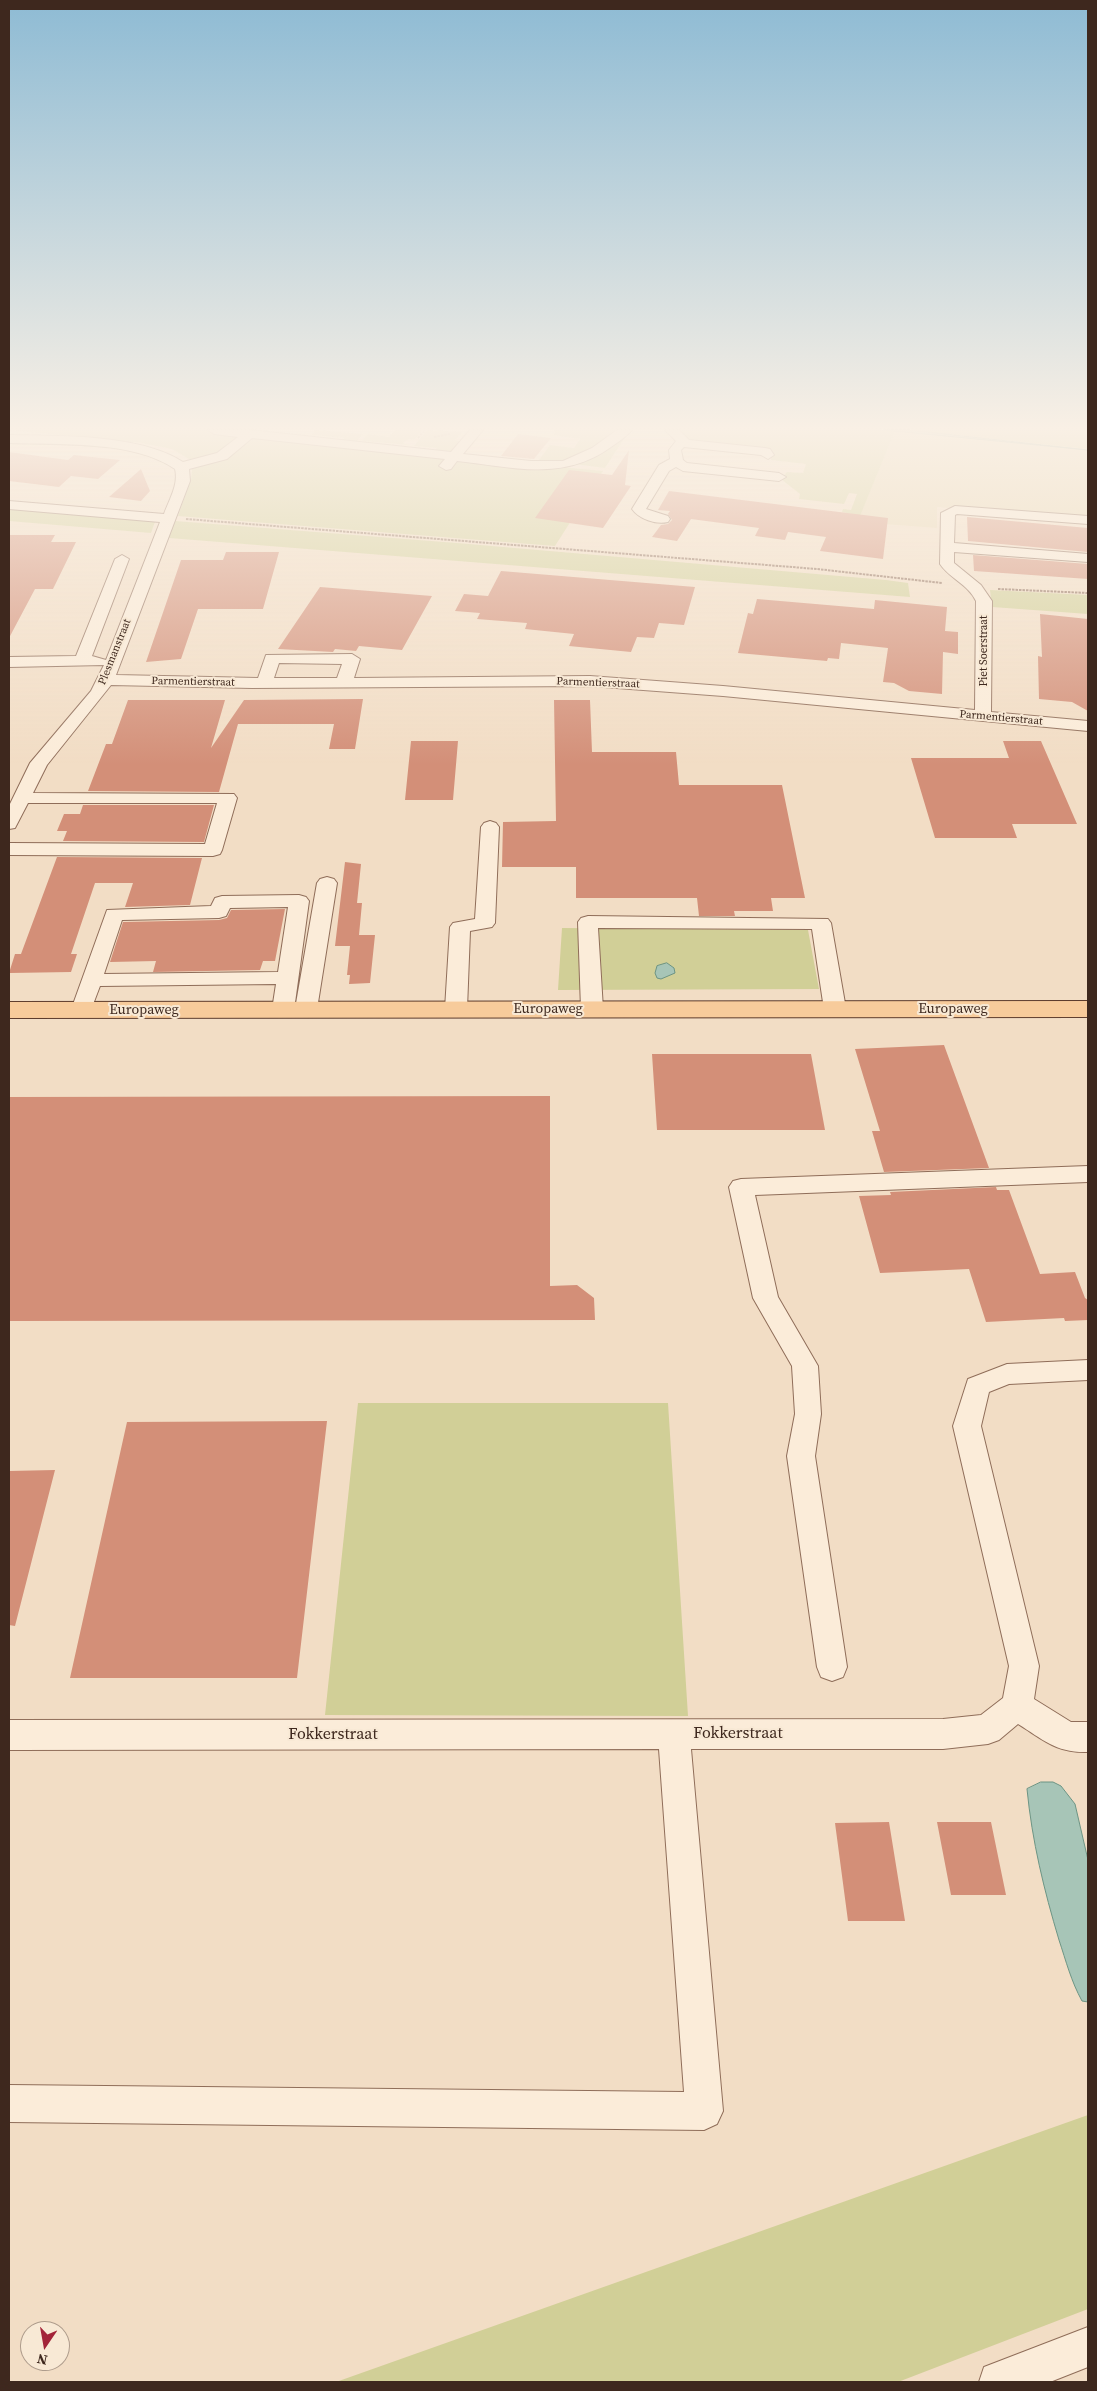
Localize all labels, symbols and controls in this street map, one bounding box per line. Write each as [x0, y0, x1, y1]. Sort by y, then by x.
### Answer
street label: Piet Soerstraat [977, 615, 991, 687]
street label: Plesmanstraat [96, 617, 134, 687]
street label: Parmentierstraat [151, 675, 235, 689]
street label: Parmentierstraat [556, 675, 640, 691]
street label: Parmentierstraat [959, 708, 1043, 728]
street label: Europaweg [513, 1001, 583, 1017]
street label: Europaweg [918, 1001, 988, 1017]
street label: Europaweg [109, 1002, 179, 1018]
street label: Fokkerstraat [693, 1724, 783, 1744]
street label: Fokkerstraat [288, 1725, 378, 1745]
north arrow [20, 2321, 70, 2371]
text: N [35, 2349, 49, 2371]

